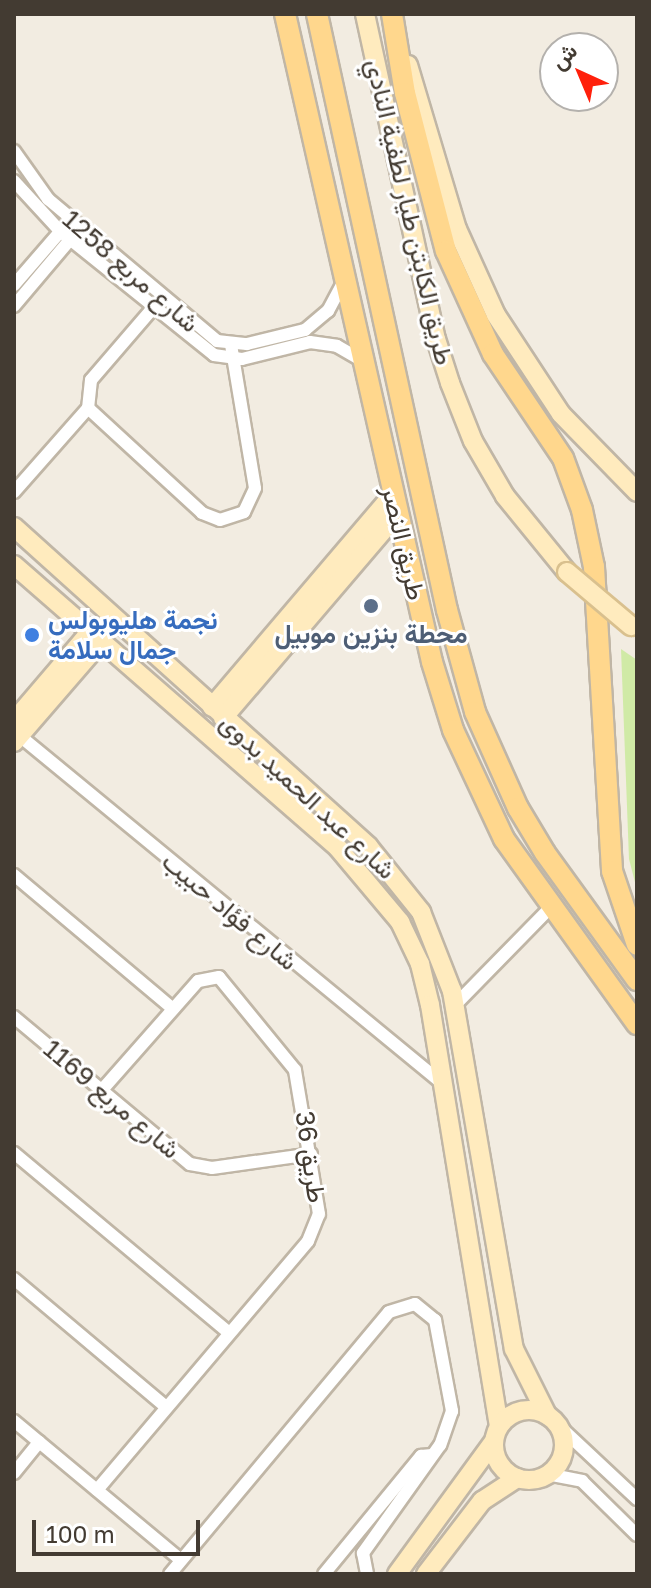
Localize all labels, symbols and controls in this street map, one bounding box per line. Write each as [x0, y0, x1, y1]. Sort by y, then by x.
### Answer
north arrow [539, 32, 619, 112]
text: ش [544, 37, 582, 75]
street label: طريق الكابتن طيار لطفية النادي [360, 56, 460, 368]
street label: شارع مربع 1258 [56, 203, 206, 339]
street label: طريق النصر [376, 483, 432, 603]
marker: محطة بنزين موبيل [362, 597, 380, 615]
place label: نجمة هليوبولس جمال سلامة [48, 604, 218, 666]
place label: محطة بنزين موبيل [274, 618, 468, 650]
marker: نجمة هليوبولس جمال سلامة [23, 626, 41, 644]
street label: شارع عبد الحميد بدوى [214, 707, 402, 885]
street label: شارع فؤاد حبيب [156, 845, 304, 977]
street label: شارع مربع 1169 [37, 1033, 187, 1165]
street label: طريق 36 [289, 1109, 333, 1205]
scale bar [36, 1504, 204, 1554]
text: 100 m [46, 1519, 115, 1548]

